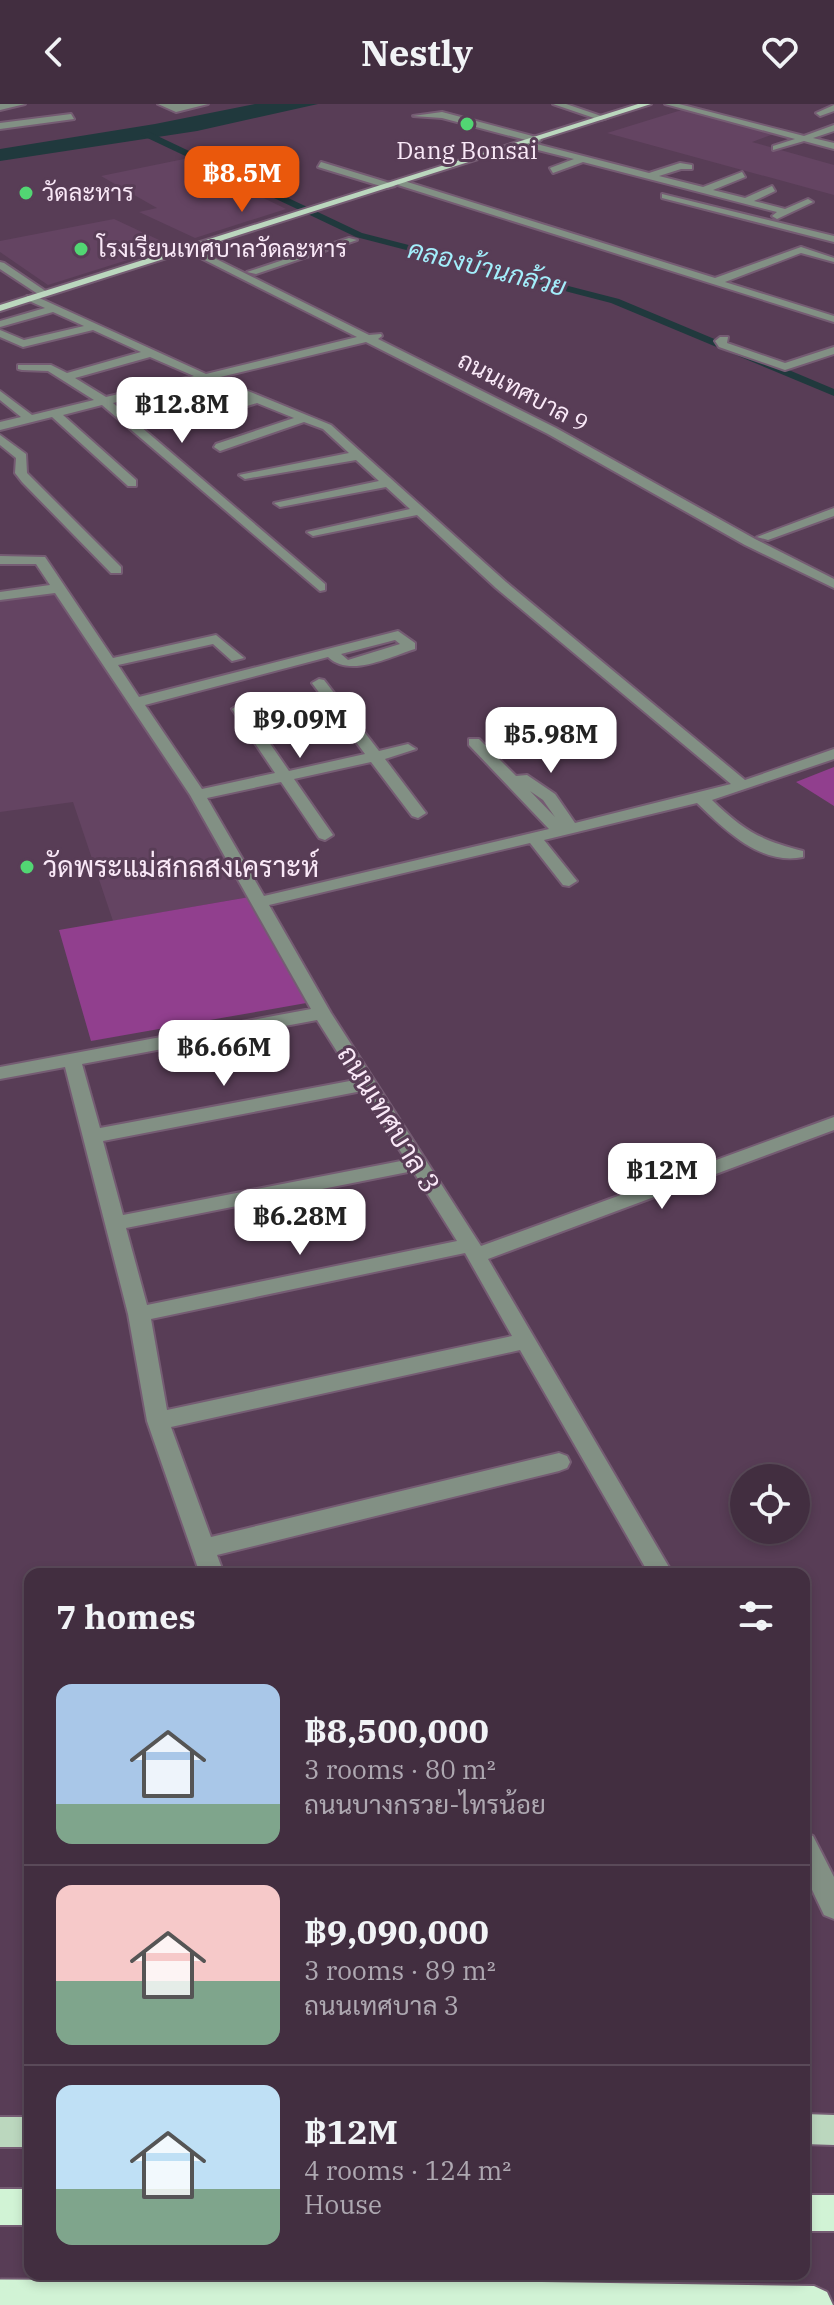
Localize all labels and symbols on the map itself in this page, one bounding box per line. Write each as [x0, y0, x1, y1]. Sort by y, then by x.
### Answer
marker: Dang Bonsai [458, 115, 476, 133]
place label: Dang Bonsai [396, 134, 538, 166]
pin: ฿8.5M [186, 146, 298, 214]
place label: วัดละหาร [42, 176, 134, 208]
marker: วัดละหาร [17, 184, 35, 202]
water label: คลองบ้านกล้วย [405, 231, 570, 303]
place label: โรงเรียนเทศบาลวัดละหาร [95, 232, 347, 264]
marker: โรงเรียนเทศบาลวัดละหาร [72, 240, 90, 258]
street label: ถนนเทศบาล 9 [453, 343, 594, 439]
pin: ฿12.8M [117, 377, 247, 445]
pin: ฿9.09M [235, 692, 365, 760]
pin: ฿5.98M [486, 707, 616, 775]
place label: วัดพระแม่สกลสงเคราะห์ [43, 848, 319, 885]
marker: วัดพระแม่สกลสงเคราะห์ [18, 858, 36, 876]
pin: ฿6.66M [159, 1020, 289, 1088]
street label: ถนนเทศบาล 3 [329, 1038, 449, 1199]
pin: ฿12M [615, 1143, 709, 1211]
pin: ฿6.28M [235, 1189, 365, 1257]

